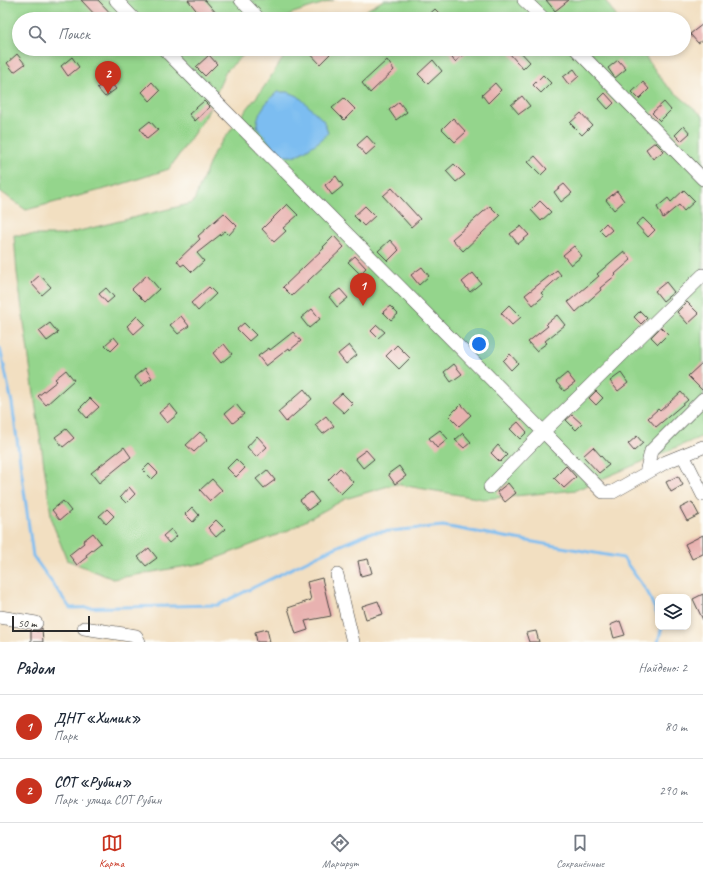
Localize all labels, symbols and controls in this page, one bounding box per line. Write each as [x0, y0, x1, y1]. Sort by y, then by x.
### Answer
search box [12, 12, 691, 56]
icon: search [26, 23, 48, 45]
text: Поиск [58, 25, 90, 44]
pin: 2 [95, 61, 121, 94]
pin: 1 [350, 273, 376, 306]
your location [469, 334, 489, 354]
map controls [655, 594, 691, 630]
button: layers [655, 594, 691, 630]
scale bar [12, 614, 90, 633]
text: 50 m [18, 616, 37, 630]
text: Рядом [16, 658, 54, 679]
text: Найдено: 2 [639, 660, 687, 676]
text: ДНТ «Химик» [54, 709, 141, 728]
text: 1 [26, 719, 32, 735]
text: 80 m [665, 719, 687, 735]
text: Парк [54, 728, 77, 744]
text: СОТ «Рубин» [54, 773, 131, 792]
text: 2 [26, 783, 32, 799]
text: 290 m [659, 783, 687, 799]
text: Парк · улица СОТ Рубин [54, 792, 161, 808]
tab: Карта [99, 832, 124, 870]
tab: Маршрут [322, 832, 358, 870]
tab: Сохранённые [556, 832, 604, 870]

